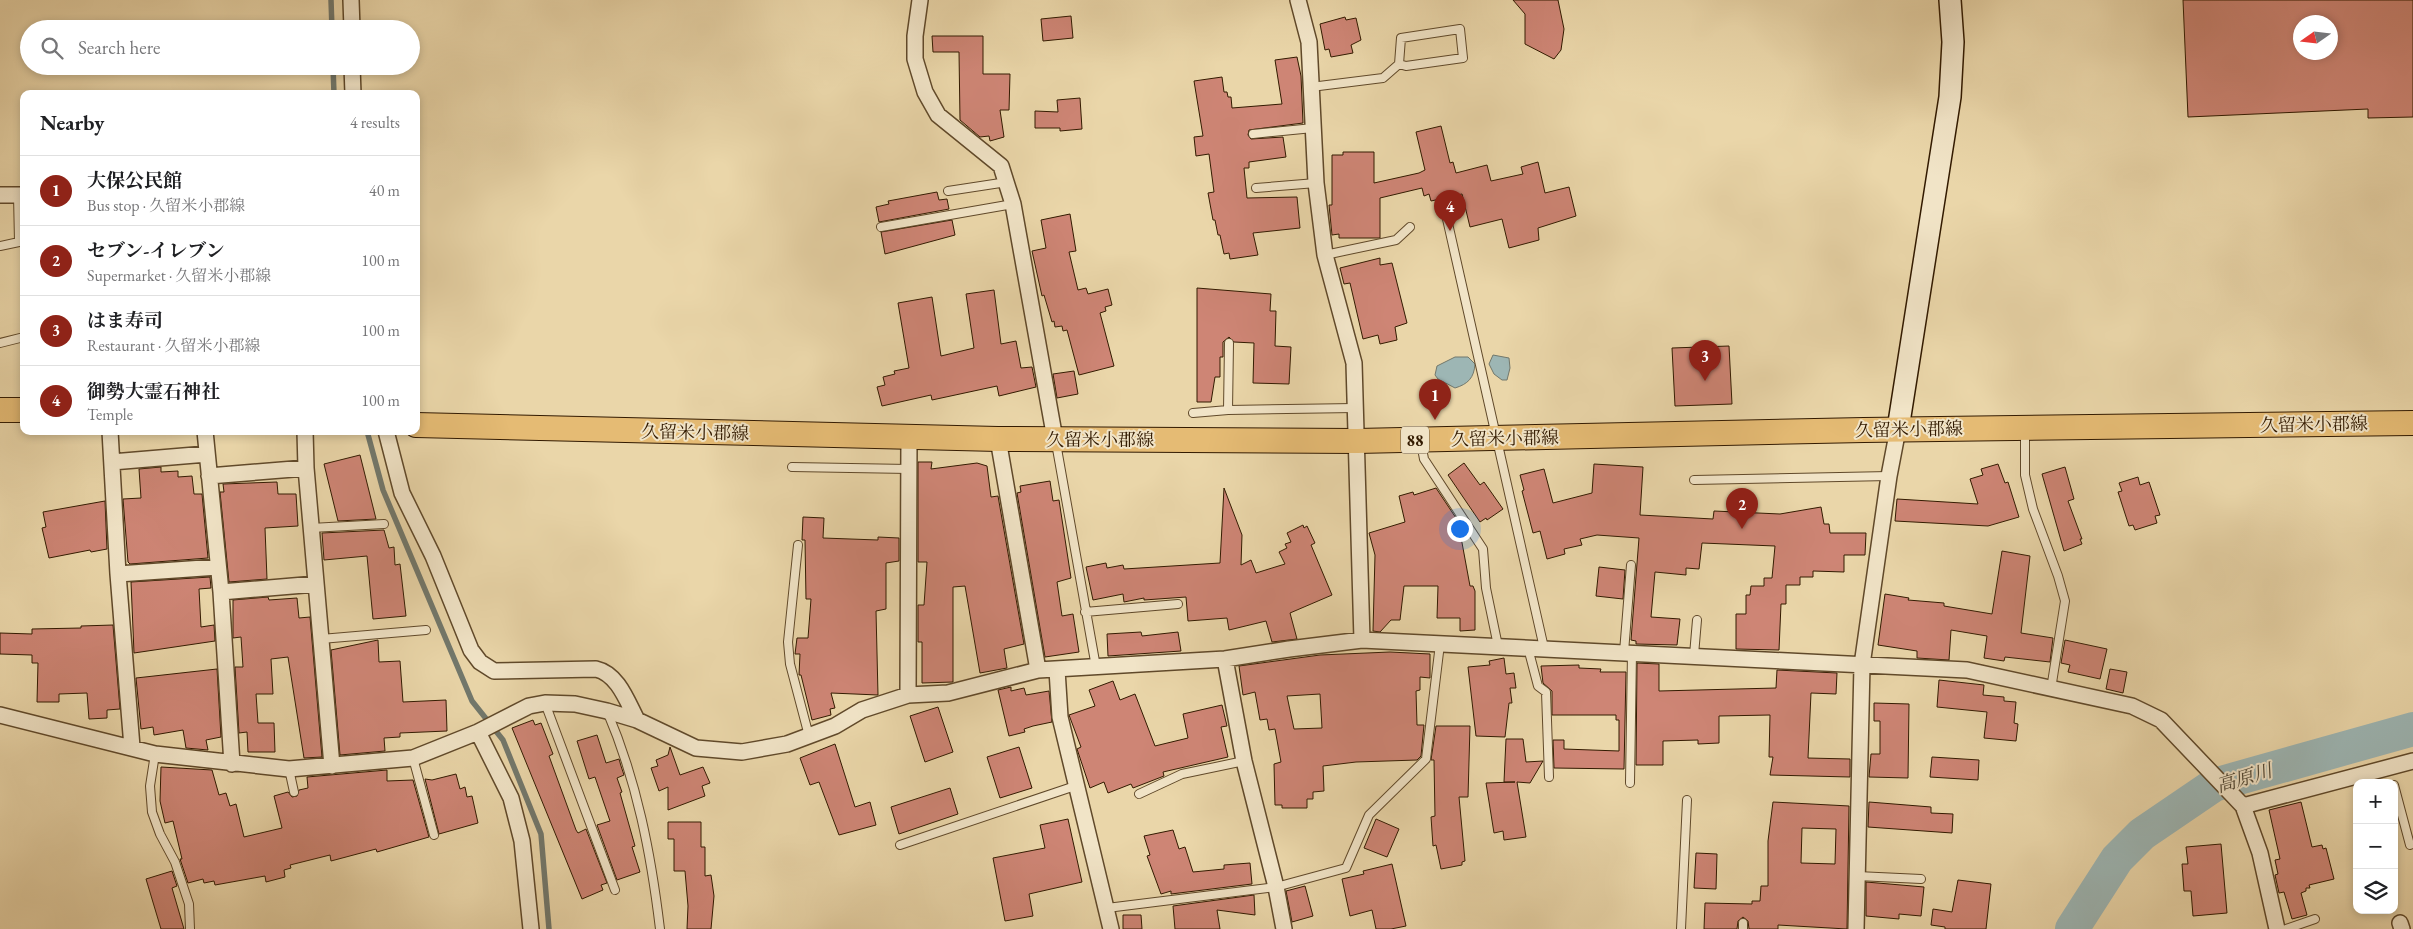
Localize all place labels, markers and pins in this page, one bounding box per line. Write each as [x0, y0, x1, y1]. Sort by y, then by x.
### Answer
pin: 4 [1434, 190, 1466, 231]
pin: 3 [1689, 340, 1721, 381]
pin: 1 [1419, 379, 1451, 420]
pin: 2 [1726, 488, 1758, 529]

